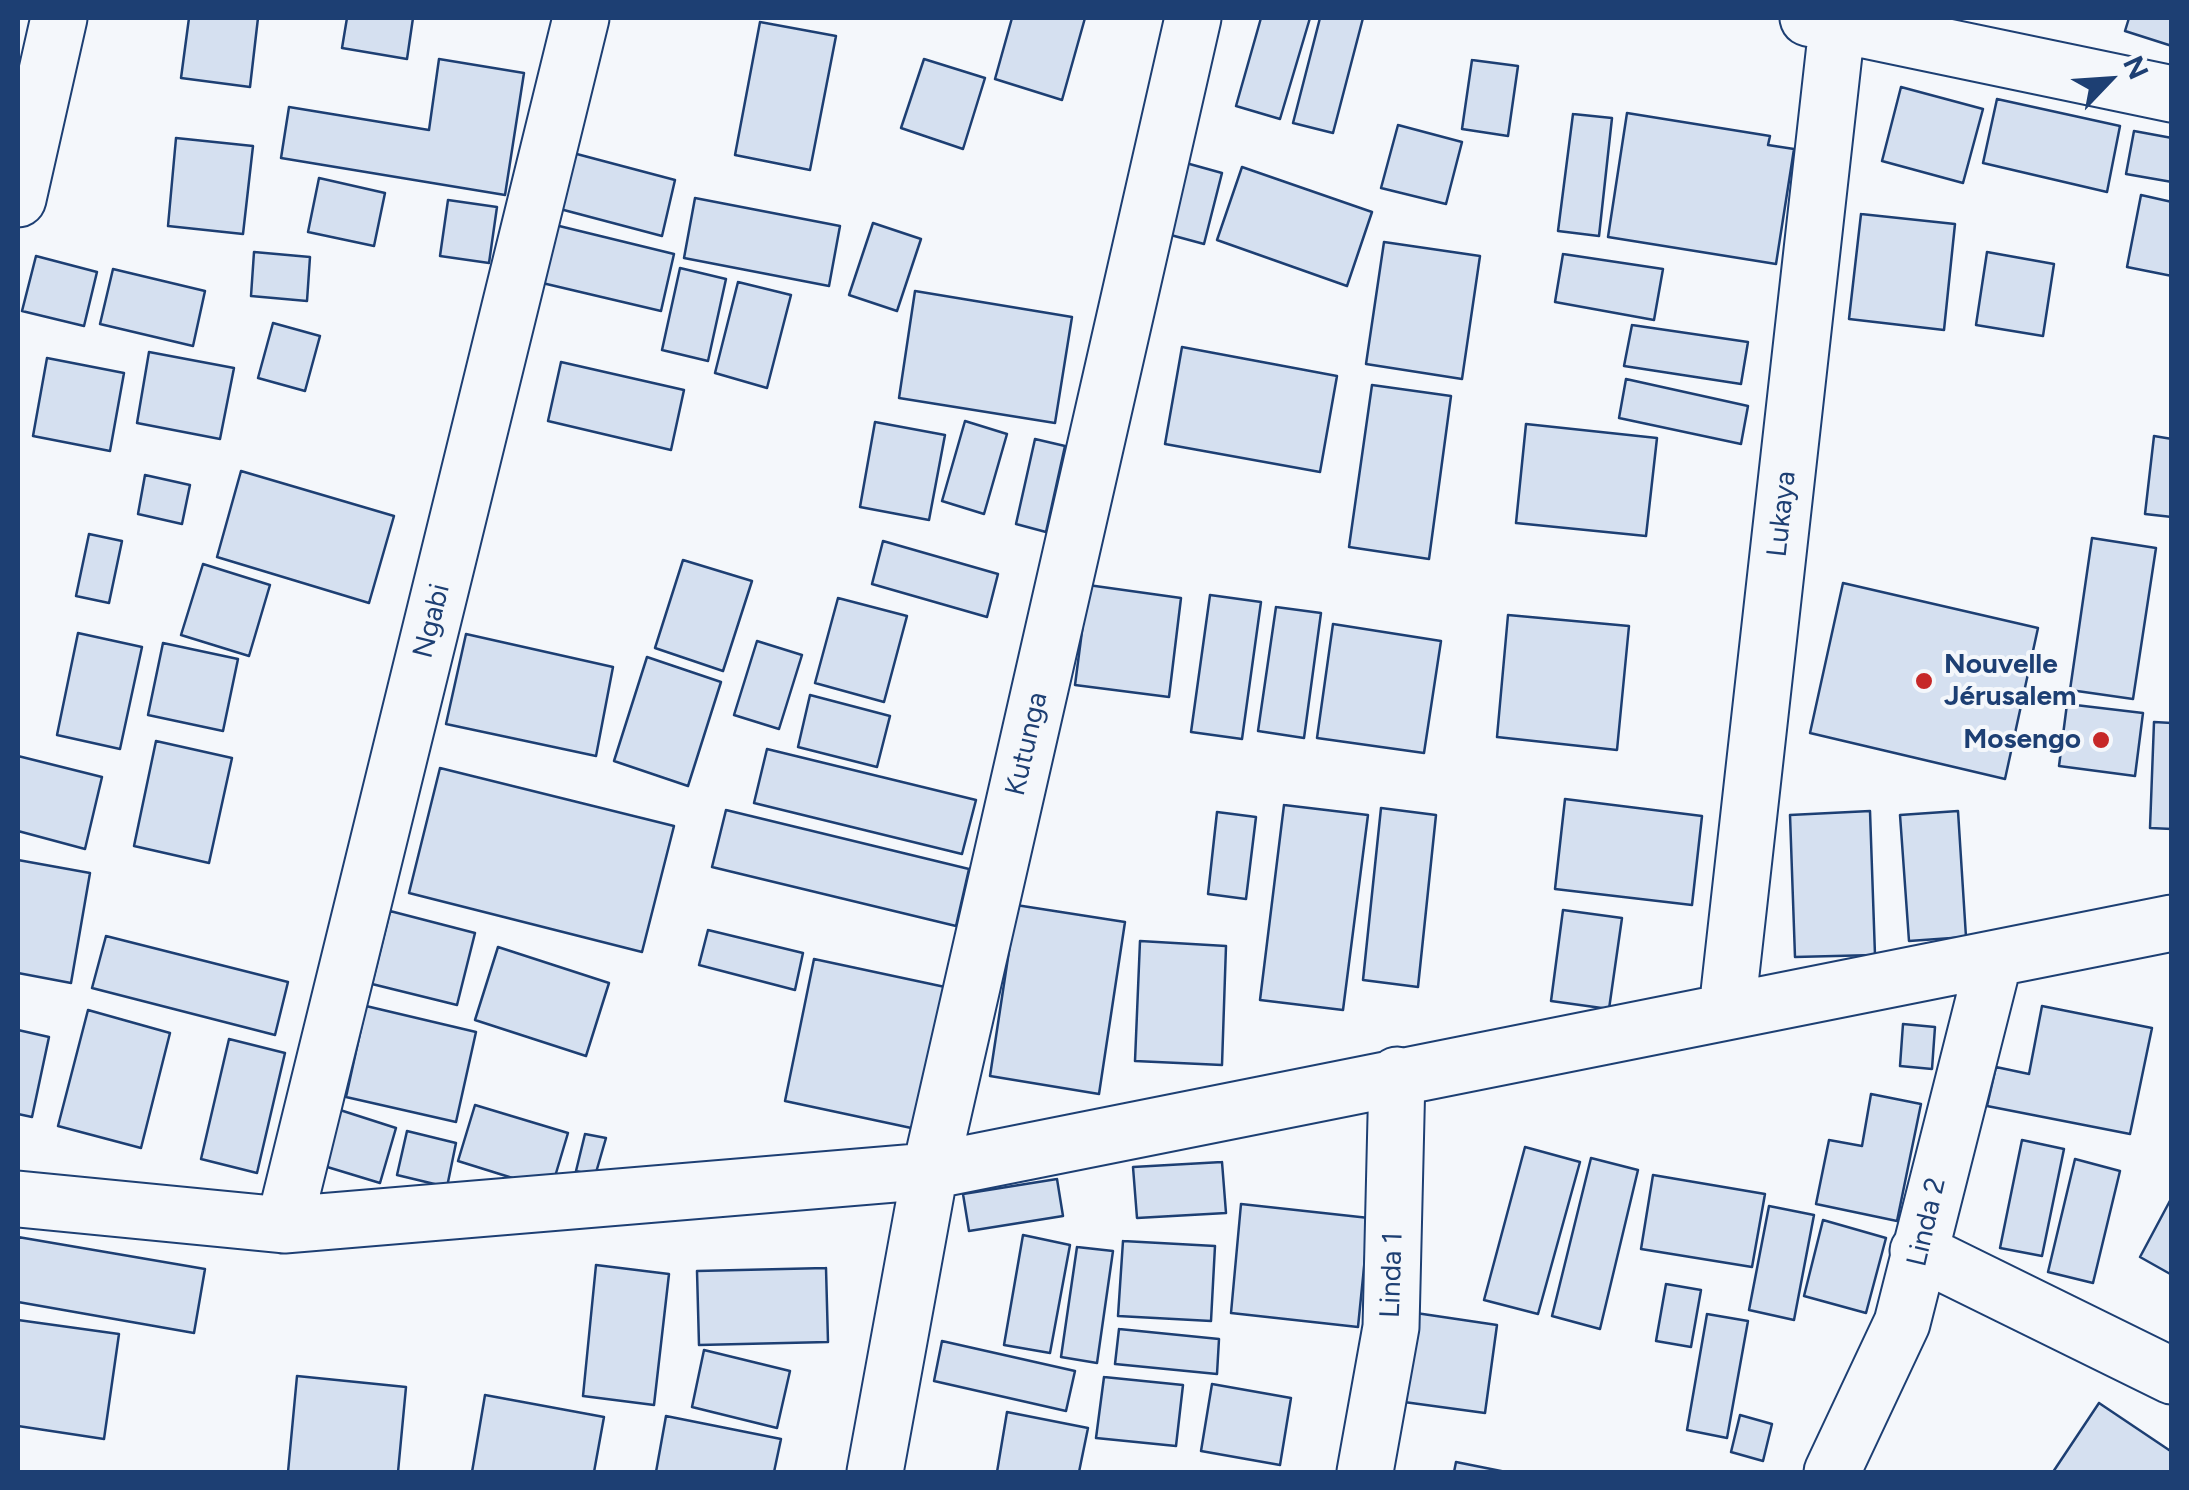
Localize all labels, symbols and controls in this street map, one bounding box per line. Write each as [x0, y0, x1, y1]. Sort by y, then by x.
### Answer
north arrow [2059, 30, 2159, 130]
text: N [2116, 50, 2156, 84]
street label: Lukaya [1761, 469, 1803, 559]
street label: Ngabi [407, 580, 457, 662]
place label: Nouvelle Jérusalem [1944, 648, 2076, 714]
marker: Nouvelle Jérusalem [1913, 670, 1935, 692]
street label: Kutunga [999, 689, 1055, 799]
place label: Mosengo [1963, 723, 2081, 757]
marker: Mosengo [2090, 729, 2112, 751]
street label: Linda 2 [1901, 1174, 1953, 1270]
street label: Linda 1 [1374, 1232, 1410, 1318]

